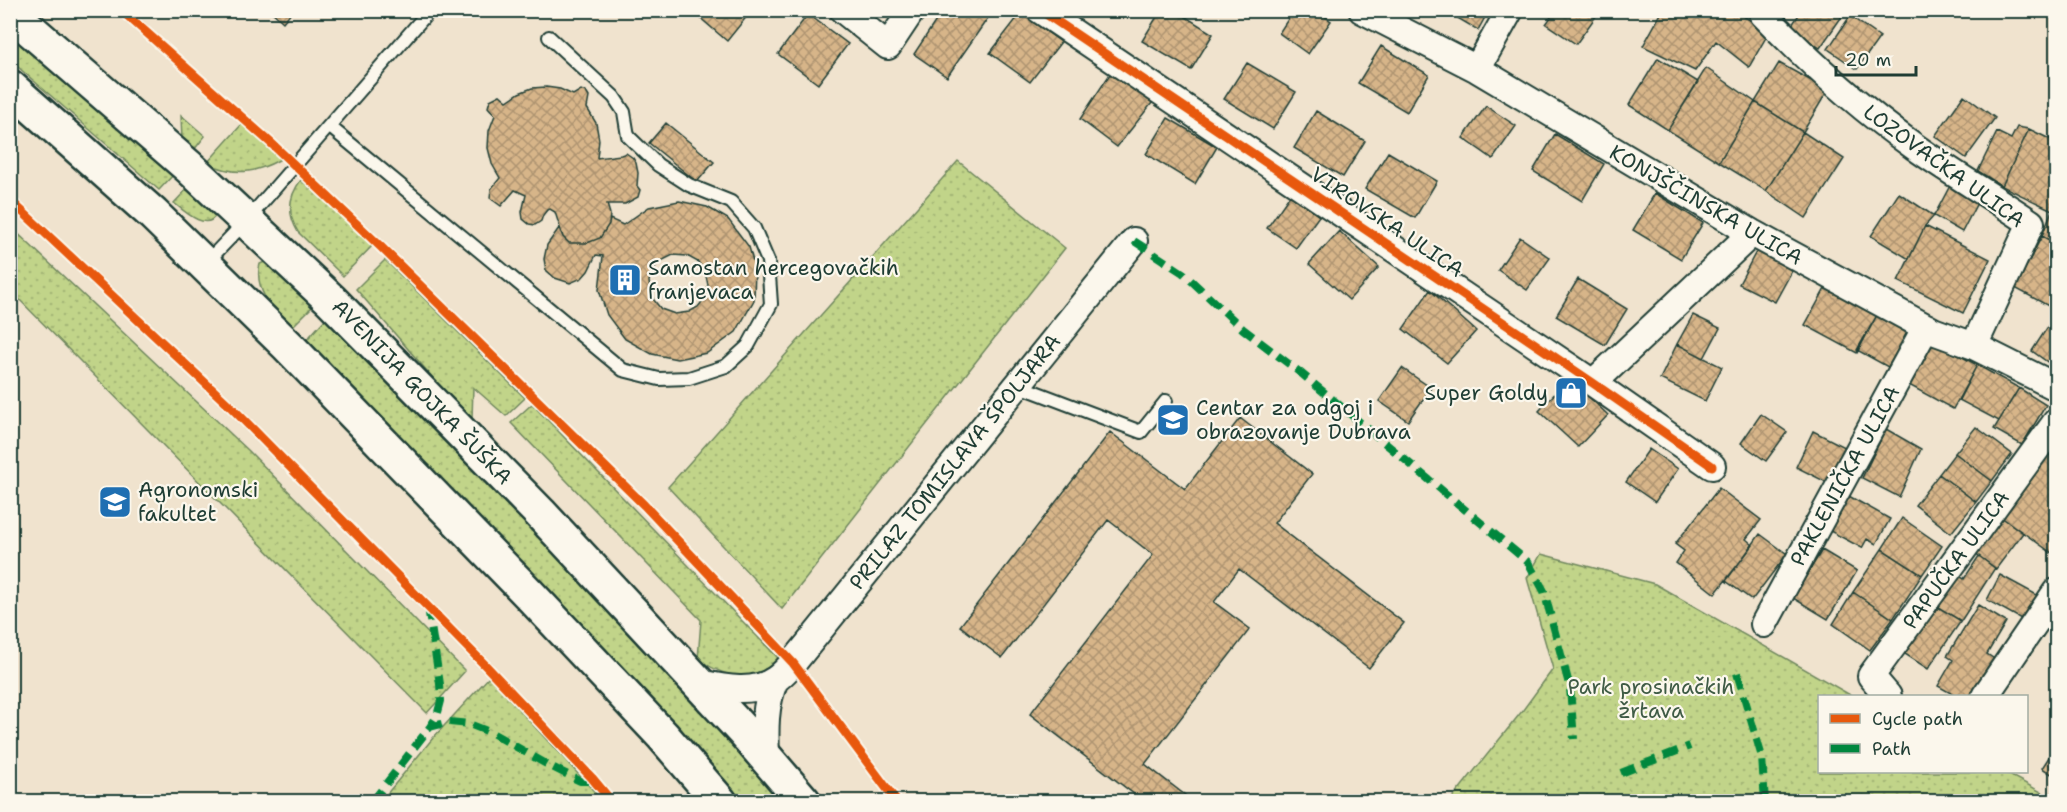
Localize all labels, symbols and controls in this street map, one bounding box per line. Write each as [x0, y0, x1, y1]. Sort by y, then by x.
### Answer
scale bar [1836, 39, 1916, 77]
text: 20 m [1845, 48, 1891, 72]
street label: LOZOVAČKA ULICA [1858, 97, 2031, 234]
street label: KONJŠČINSKA ULICA [1604, 137, 1808, 272]
street label: VIROVSKA ULICA [1305, 160, 1469, 284]
place label: Samostan hercegovačkih franjevaca [648, 254, 899, 306]
building icon: Samostan hercegovačkih franjevaca [607, 262, 643, 298]
street label: AVENIJA GOJKA ŠUŠKA [326, 292, 519, 491]
street label: PRILAZ TOMISLAVA ŠPOLJARA [842, 328, 1067, 596]
shop icon: Super Goldy [1553, 375, 1589, 411]
place label: Super Goldy [1425, 379, 1548, 407]
street label: PAKLENIČKA ULICA [1783, 380, 1906, 571]
place label: Centar za odgoj i obrazovanje Dubrava [1196, 394, 1411, 446]
school or university icon: Centar za odgoj i obrazovanje Dubrava [1155, 402, 1191, 438]
place label: Agronomski fakultet [138, 476, 258, 528]
school or university icon: Agronomski fakultet [97, 484, 133, 520]
street label: PAPUČKA ULICA [1895, 484, 2016, 635]
park label: Park prosinačkih žrtava [1568, 673, 1734, 725]
legend [1818, 695, 2028, 773]
text: Cycle path [1872, 707, 1963, 731]
text: Path [1872, 737, 1911, 761]

